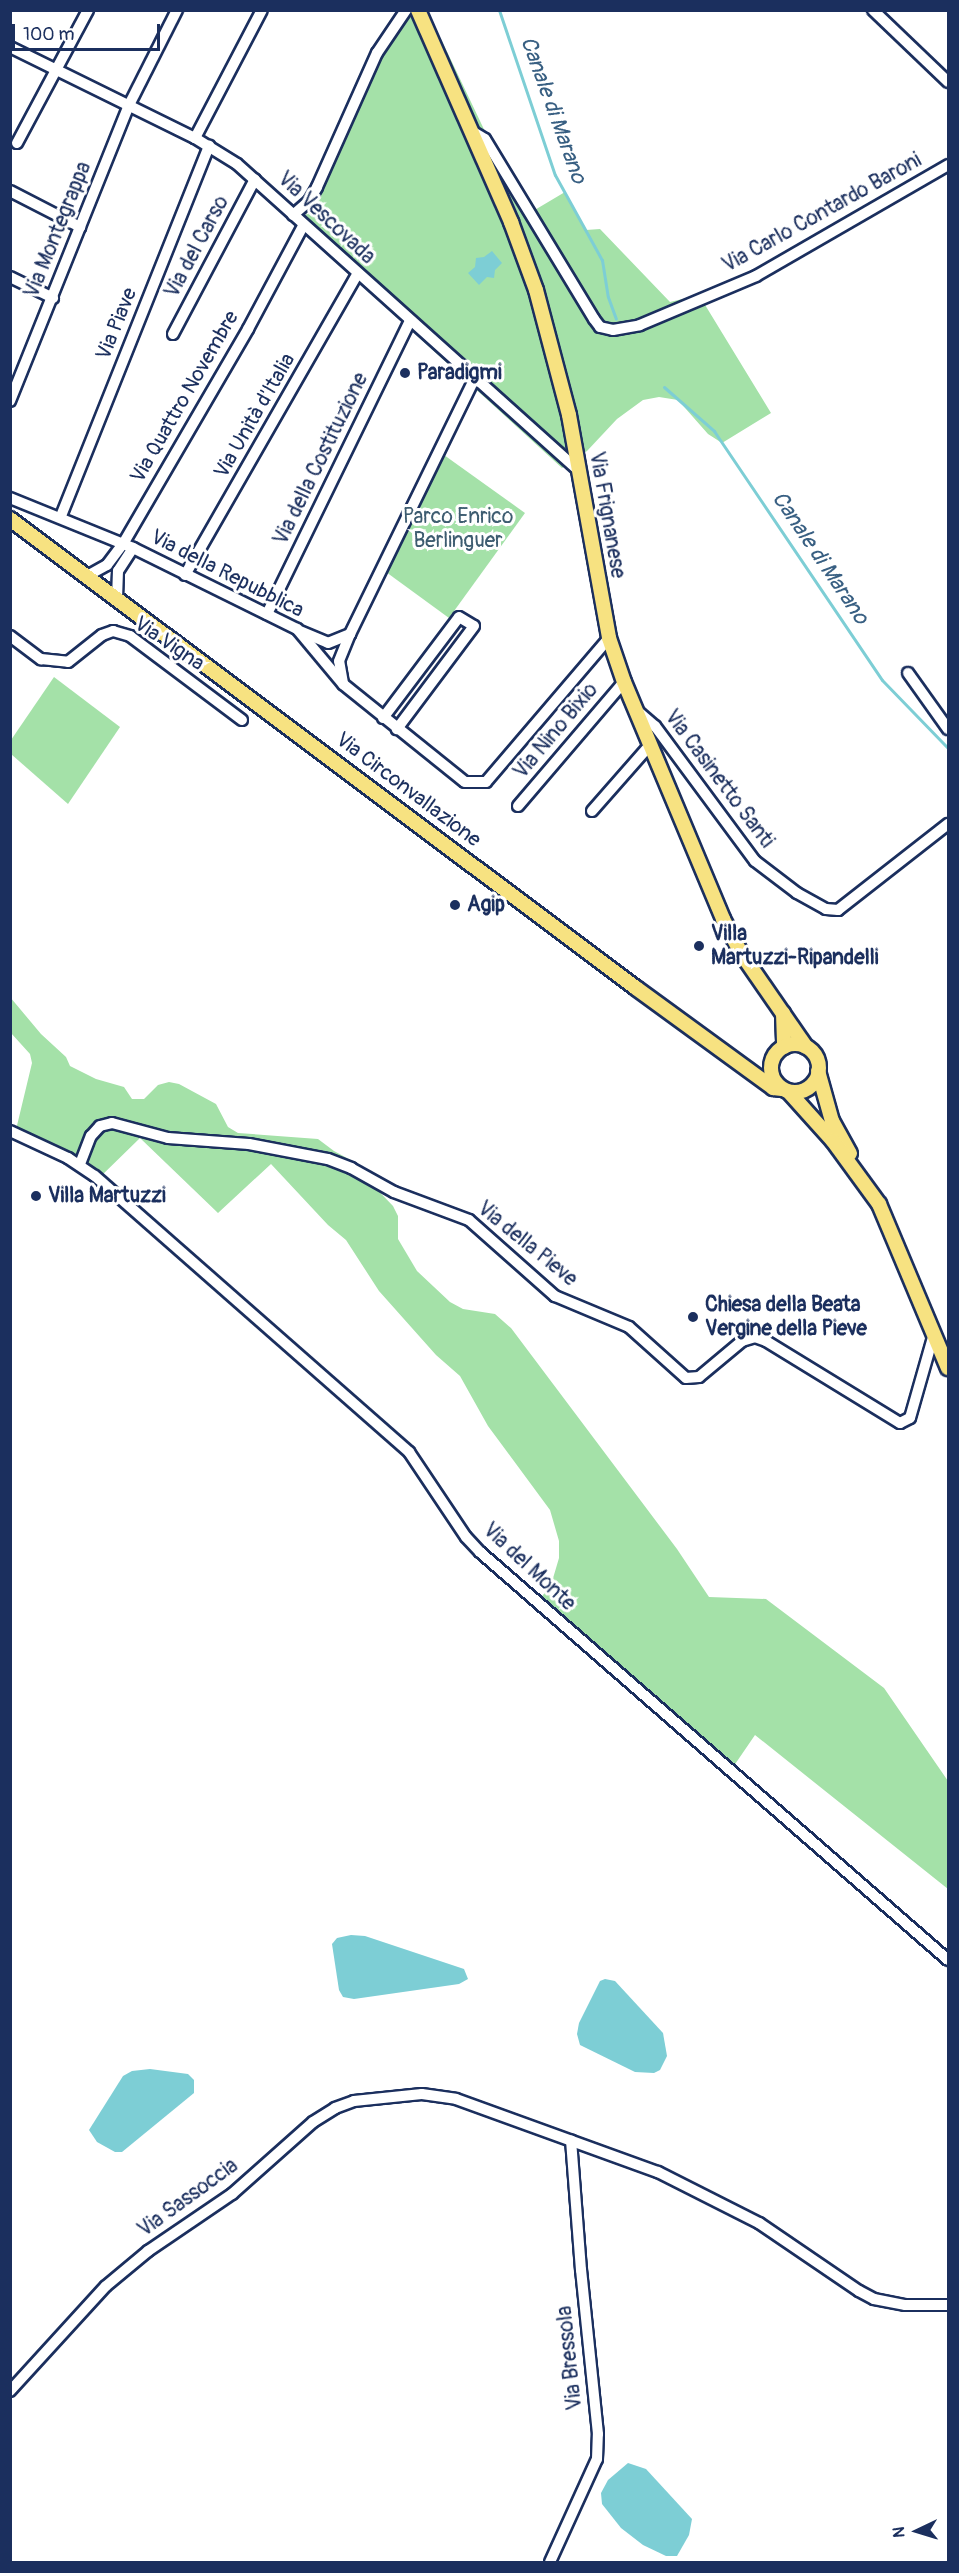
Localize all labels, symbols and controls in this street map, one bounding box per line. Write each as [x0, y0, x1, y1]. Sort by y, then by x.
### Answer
scale bar [15, 12, 164, 50]
text: 100 m [23, 23, 75, 46]
water label: Canale di Marano [514, 33, 592, 187]
street label: Via Carlo Contardo Baroni [718, 148, 926, 278]
street label: Via Montegrappa [19, 158, 97, 302]
street label: Via Vescovada [272, 166, 380, 270]
street label: Via del Carso [160, 192, 234, 302]
street label: Via Piave [91, 284, 143, 364]
street label: Via Quattro Novembre [125, 306, 245, 488]
street label: Via Unità d'Italia [209, 349, 301, 483]
place label: Paradigmi [417, 360, 502, 386]
marker: Paradigmi [398, 366, 412, 380]
street label: Via della Costituzione [268, 369, 374, 549]
street label: Via Frignanese [583, 450, 631, 580]
water label: Canale di Marano [766, 487, 874, 629]
park label: Parco Enrico Berlinguer [403, 504, 513, 554]
street label: Via della Repubblica [146, 525, 308, 623]
street label: Via Vigna [129, 611, 209, 677]
street label: Via Nino Bixio [509, 678, 603, 784]
street label: Via Casinetto Santi [659, 705, 779, 853]
street label: Via Circonvallazione [330, 727, 486, 853]
place label: Agip [467, 892, 505, 918]
marker: Agip [448, 898, 462, 912]
place label: Villa Martuzzi-Ripandelli [711, 921, 878, 971]
marker: Villa Martuzzi-Ripandelli [692, 939, 706, 953]
place label: Villa Martuzzi [48, 1183, 166, 1209]
marker: Villa Martuzzi [29, 1189, 43, 1203]
street label: Via della Pieve [472, 1196, 582, 1292]
place label: Chiesa della Beata Vergine della Pieve [705, 1292, 867, 1342]
marker: Chiesa della Beata Vergine della Pieve [686, 1310, 700, 1324]
street label: Via del Monte [477, 1518, 581, 1616]
street label: Via Sassoccia [133, 2153, 243, 2243]
street label: Via Bressola [552, 2305, 588, 2411]
north arrow [887, 2501, 947, 2561]
text: N [889, 2526, 909, 2538]

